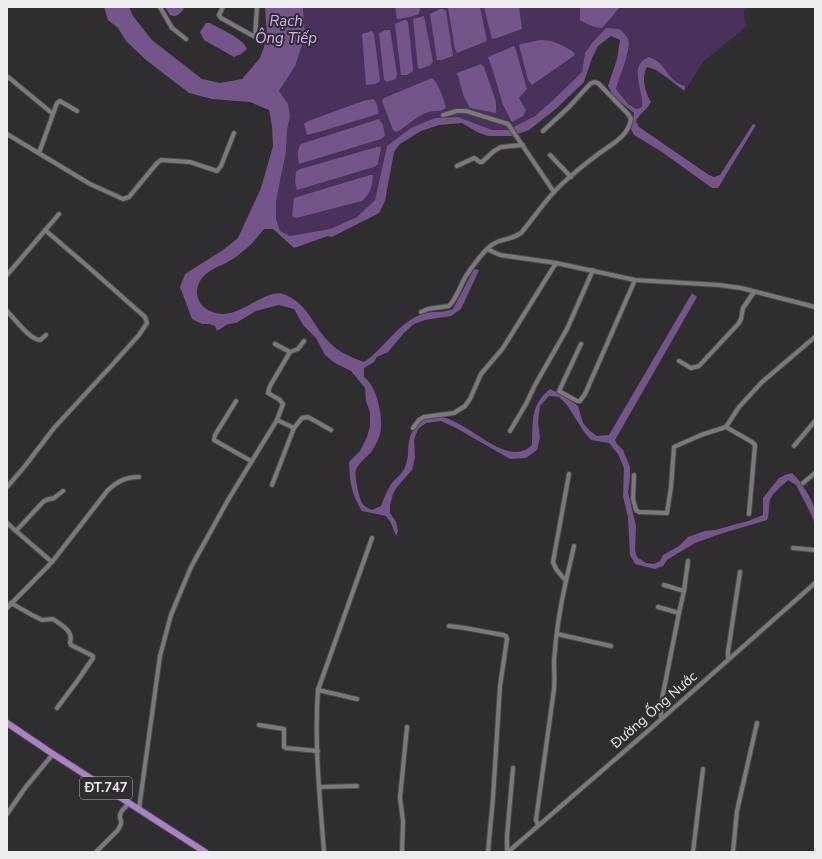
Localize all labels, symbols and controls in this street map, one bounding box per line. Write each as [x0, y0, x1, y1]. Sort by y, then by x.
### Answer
water label: Rạch Ông Tiếp [255, 11, 317, 48]
street label: Đường Ống Nước [605, 666, 702, 754]
road number: ĐT.747 [80, 777, 132, 799]

